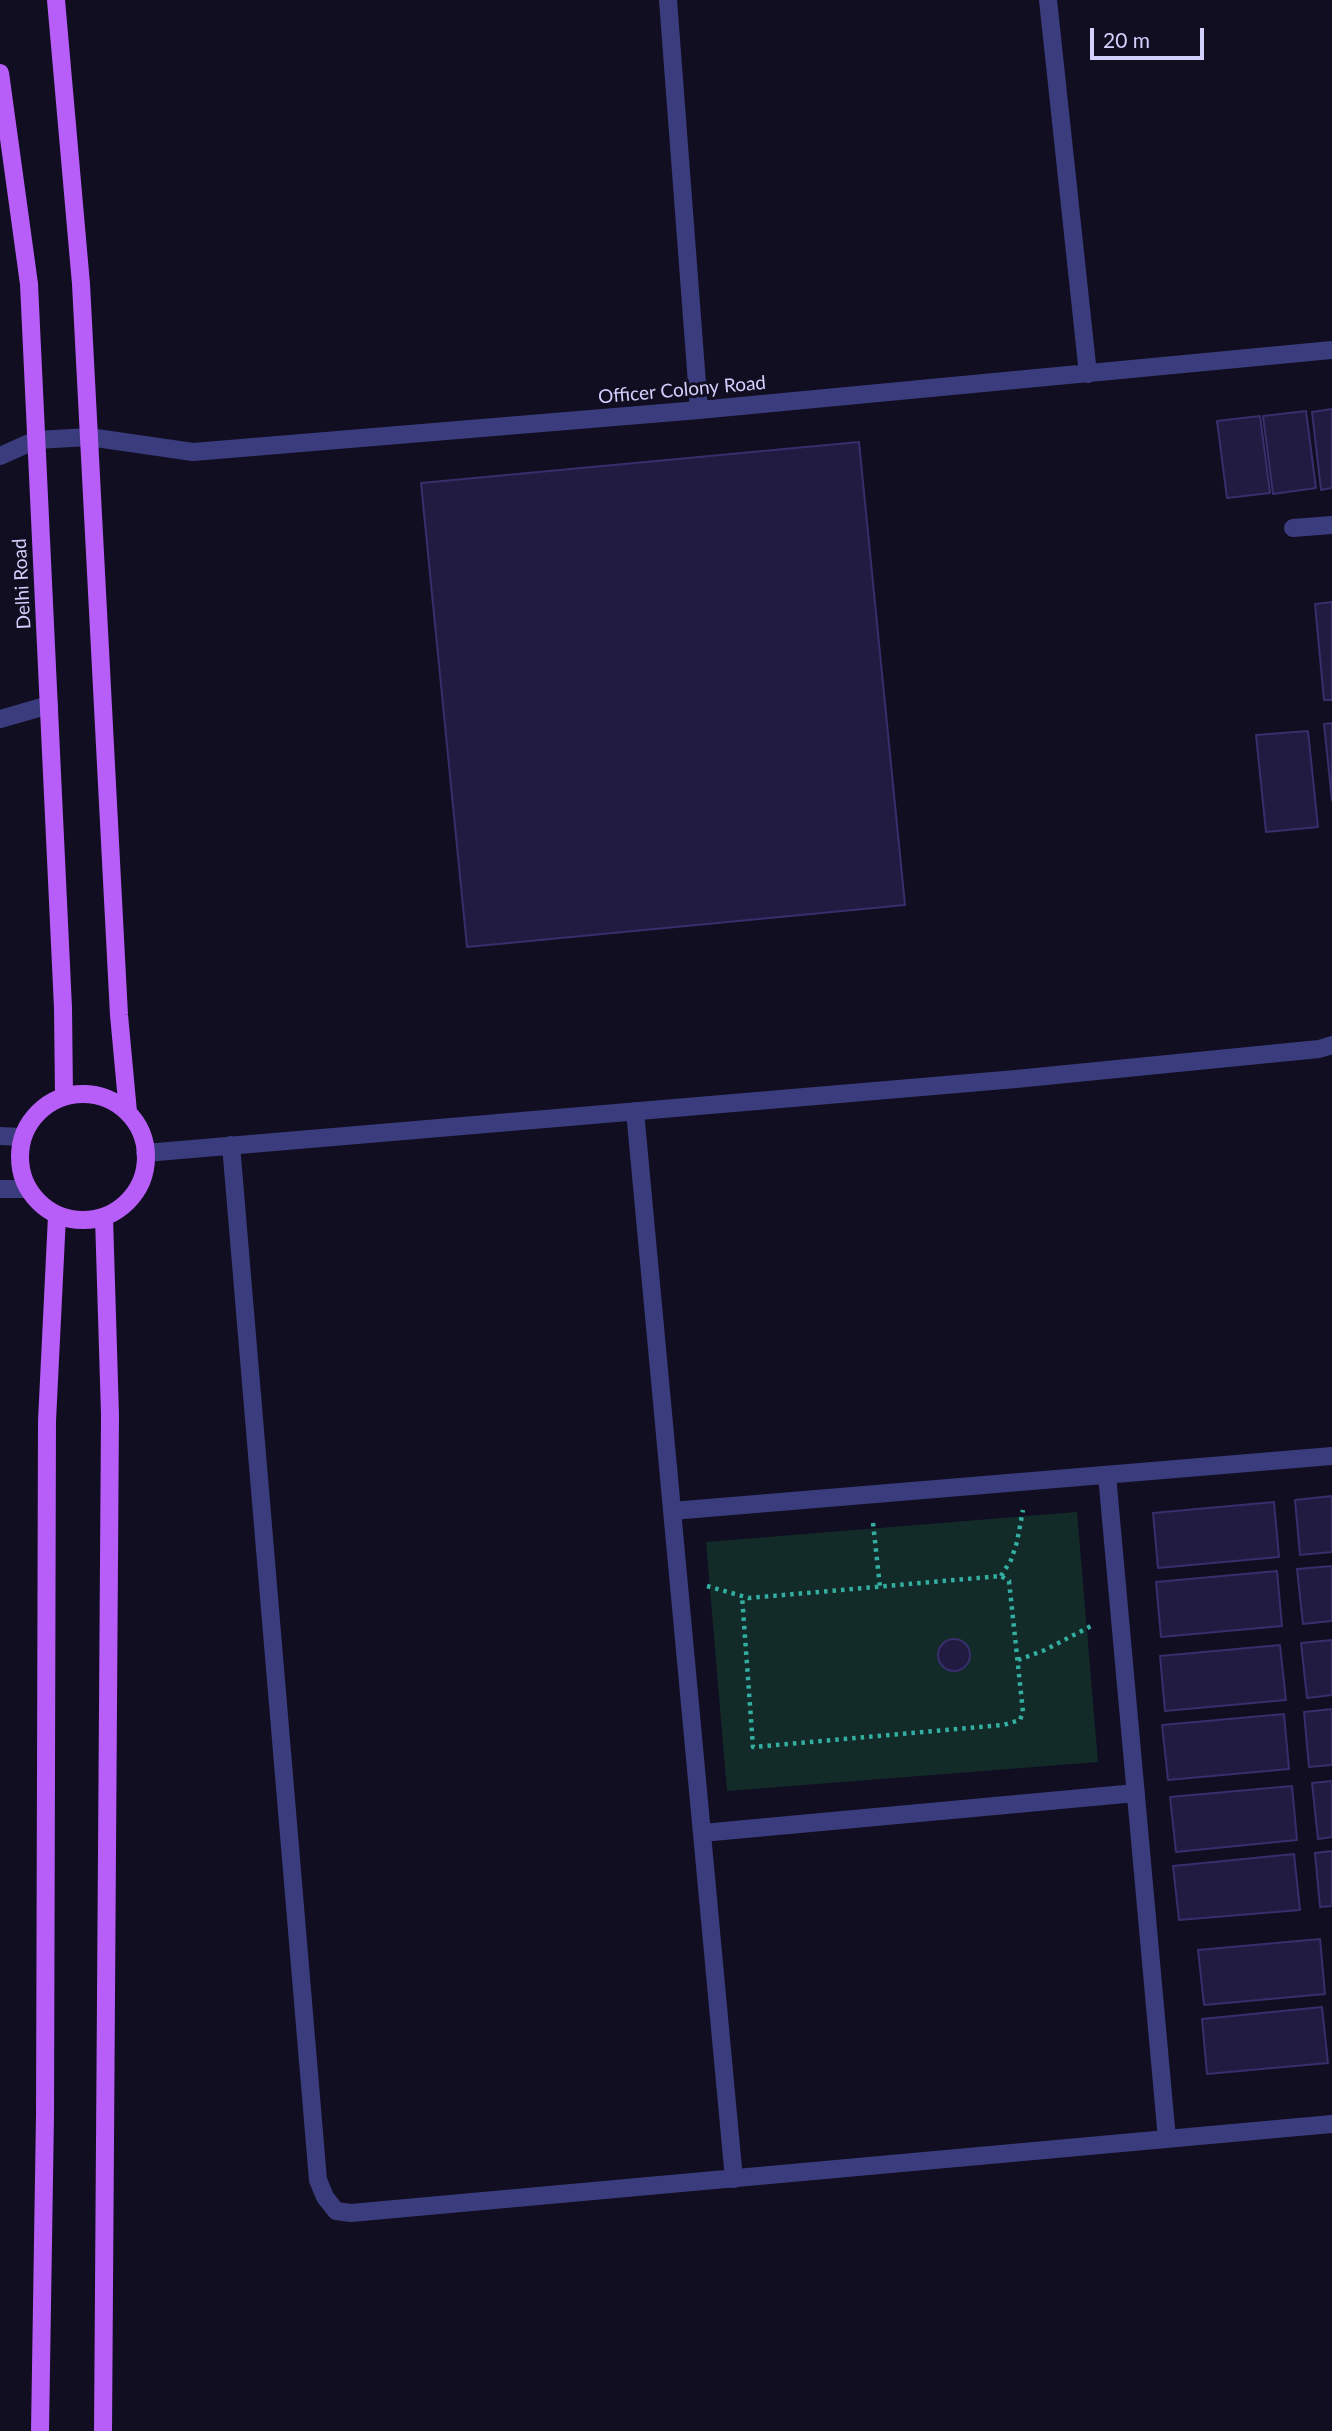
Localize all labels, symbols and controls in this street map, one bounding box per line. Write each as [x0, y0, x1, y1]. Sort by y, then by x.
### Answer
scale bar [1094, 14, 1208, 58]
text: 20 m [1103, 27, 1150, 52]
street label: Officer Colony Road [597, 371, 767, 409]
street label: Delhi Road [8, 538, 36, 630]

